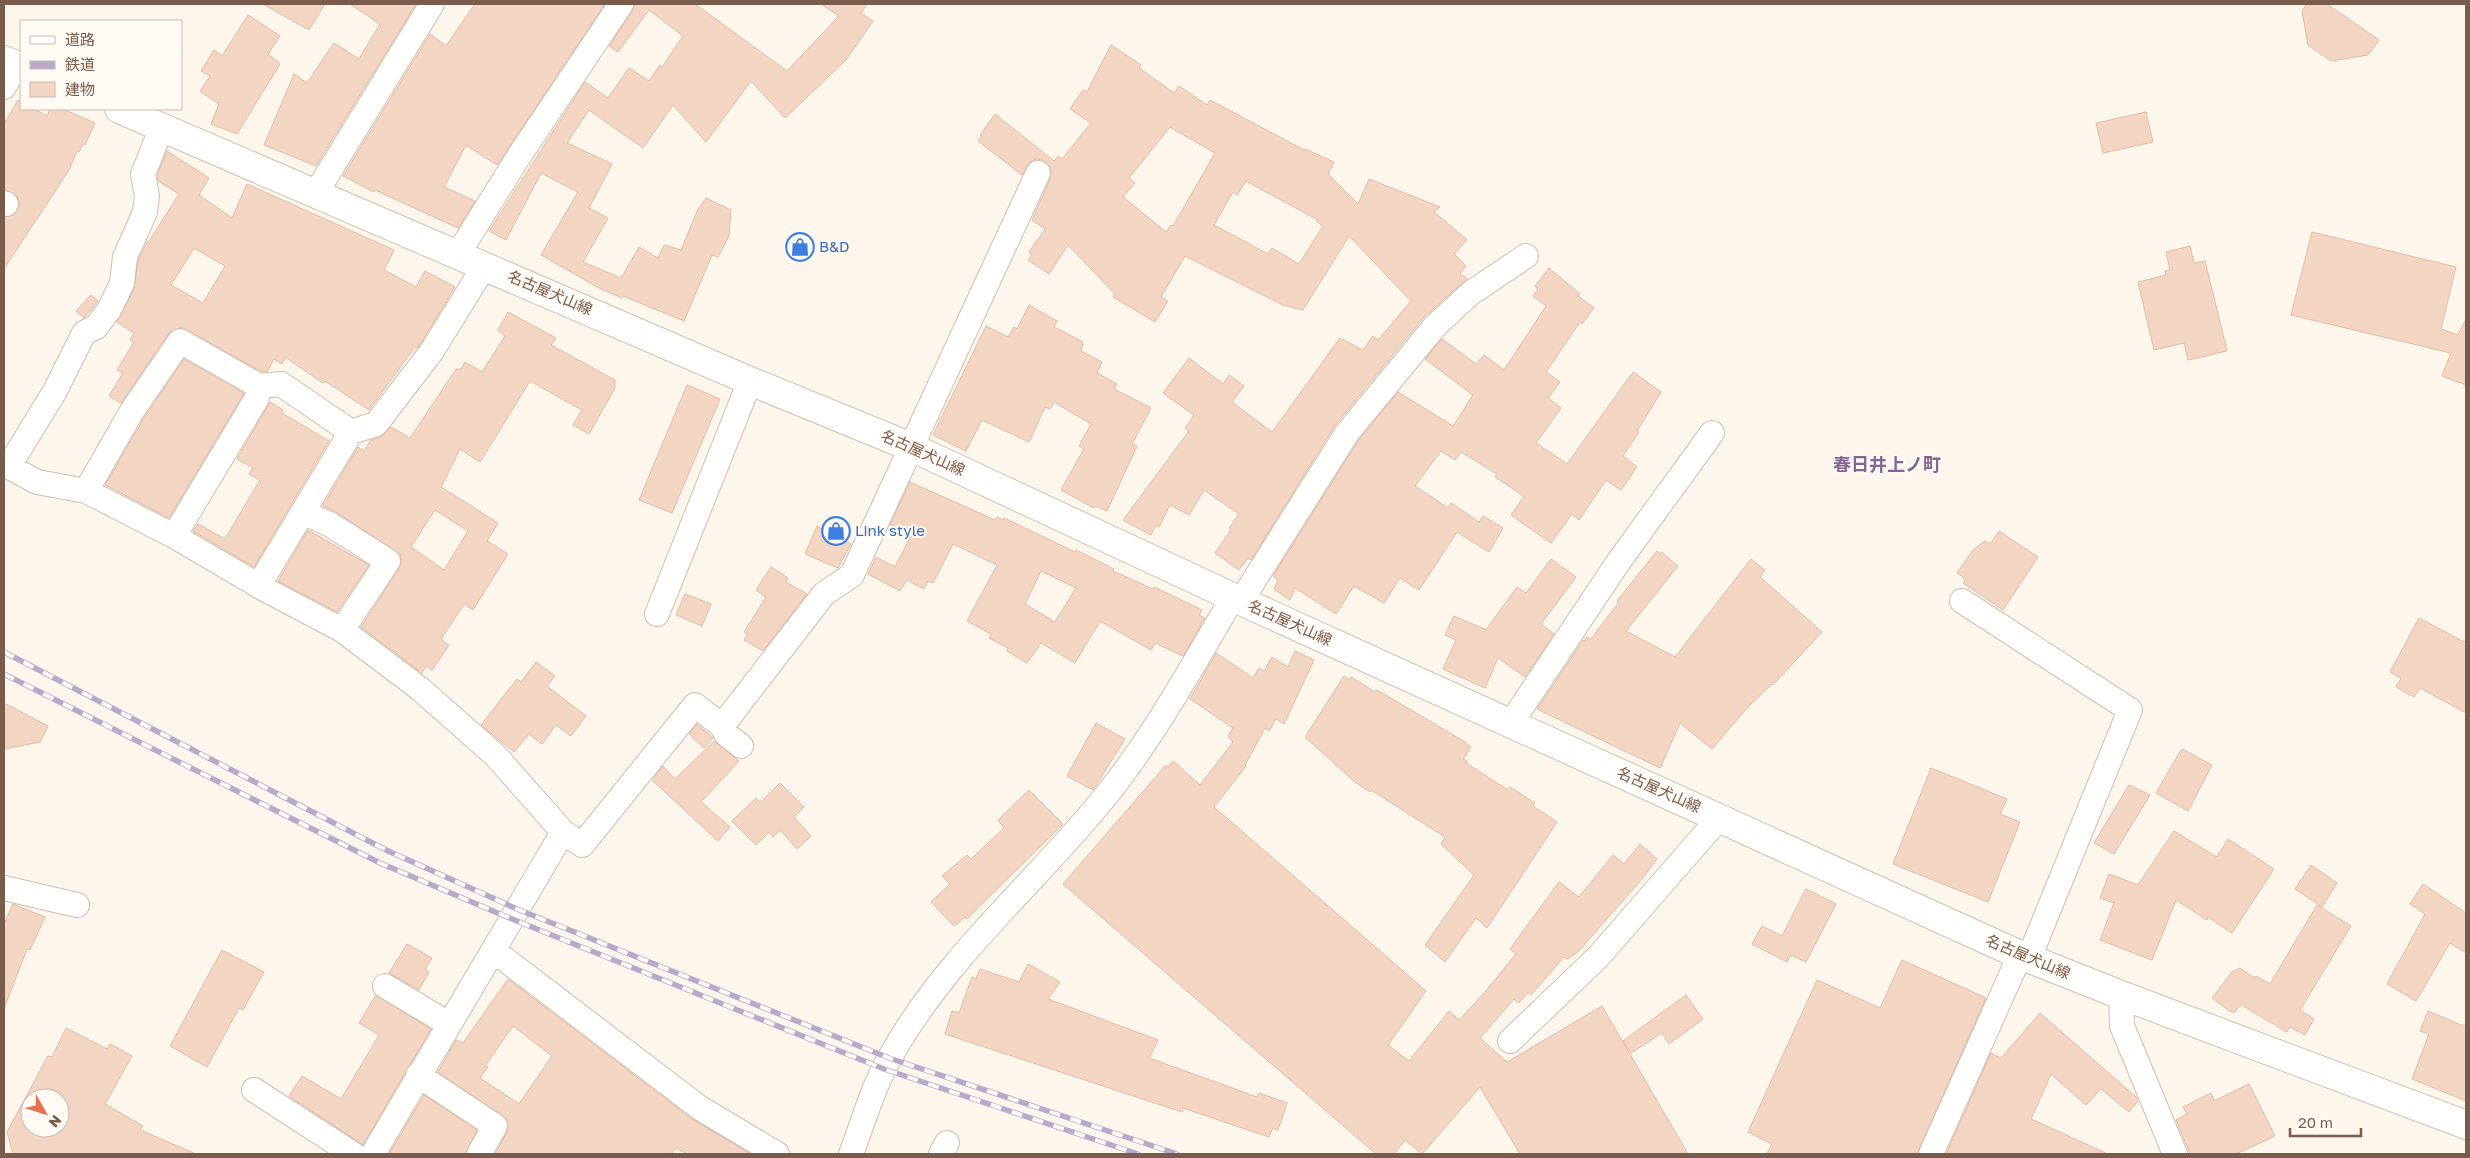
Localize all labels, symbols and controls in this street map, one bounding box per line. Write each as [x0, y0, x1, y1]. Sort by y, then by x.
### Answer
legend [20, 20, 182, 110]
text: 道路 [65, 30, 95, 48]
text: 鉄道 [65, 55, 95, 73]
text: 建物 [65, 80, 95, 98]
shop icon: B&D [785, 232, 815, 262]
place label: B&D [819, 237, 850, 255]
street label: 名古屋犬山線 [505, 266, 595, 318]
street label: 名古屋犬山線 [879, 426, 968, 479]
district label: 春日井上ノ町 [1833, 453, 1941, 475]
shop icon: Link style [821, 516, 851, 546]
place label: Link style [855, 521, 925, 539]
street label: 名古屋犬山線 [1246, 596, 1335, 649]
street label: 名古屋犬山線 [1615, 763, 1704, 816]
street label: 名古屋犬山線 [1983, 930, 2073, 982]
north arrow [20, 1088, 70, 1138]
scale bar [2290, 1106, 2361, 1138]
text: N [46, 1112, 65, 1131]
text: 20 m [2298, 1113, 2333, 1131]

